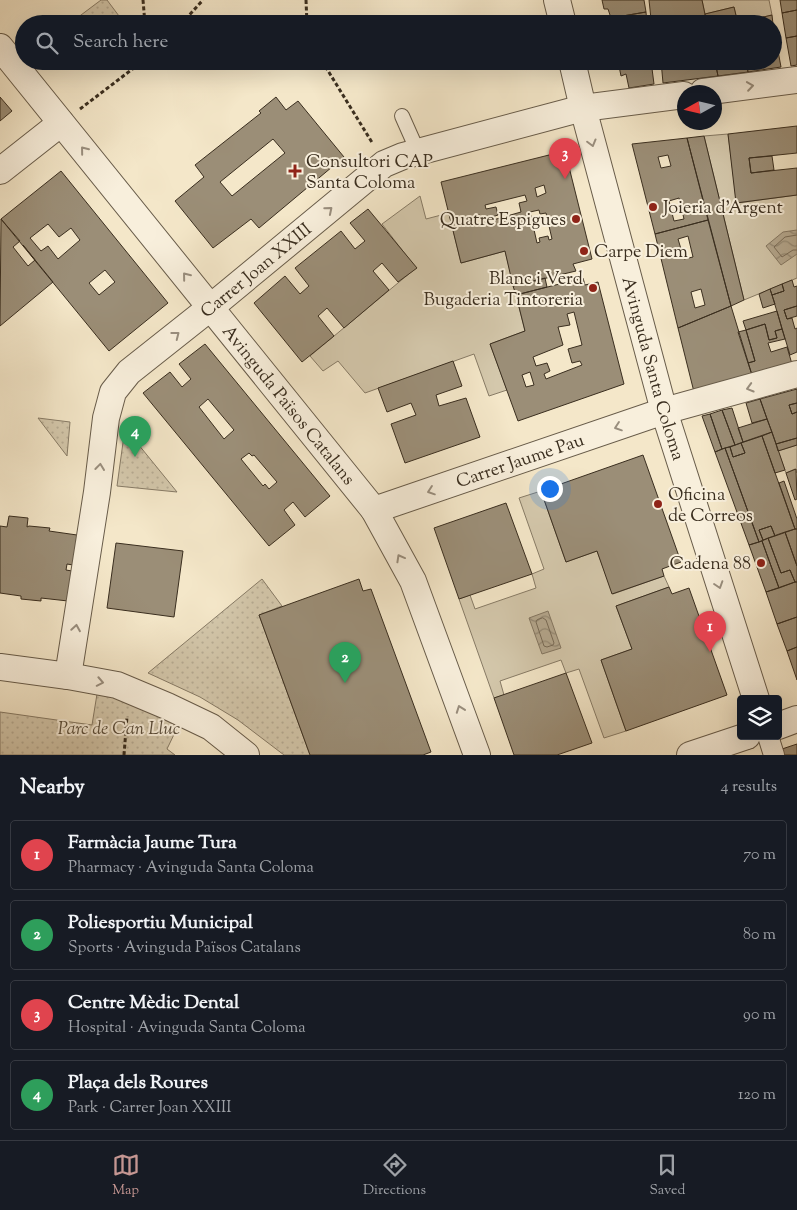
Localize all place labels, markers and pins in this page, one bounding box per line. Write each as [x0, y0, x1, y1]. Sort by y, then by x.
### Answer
pin: 3 [549, 138, 581, 179]
place label: Consultori CAP Santa Coloma [306, 150, 433, 197]
marker: Consultori CAP Santa Coloma [288, 164, 302, 178]
place label: Joieria d'Argent [662, 196, 783, 222]
marker: Joieria d'Argent [647, 201, 659, 213]
place label: Quatre Espigues [440, 208, 566, 234]
marker: Quatre Espigues [570, 213, 582, 225]
place label: Carpe Diem [594, 240, 688, 266]
marker: Carpe Diem [578, 245, 590, 257]
place label: Blanc i Verd Bugaderia Tintoreria [423, 267, 583, 314]
marker: Blanc i Verd Bugaderia Tintoreria [587, 282, 599, 294]
pin: 4 [119, 416, 151, 457]
place label: Oficina de Correos [668, 483, 753, 530]
marker: Oficina de Correos [652, 498, 664, 510]
place label: Cadena 88 [670, 552, 751, 578]
marker: Cadena 88 [755, 557, 767, 569]
pin: 1 [694, 611, 726, 652]
pin: 2 [329, 642, 361, 683]

